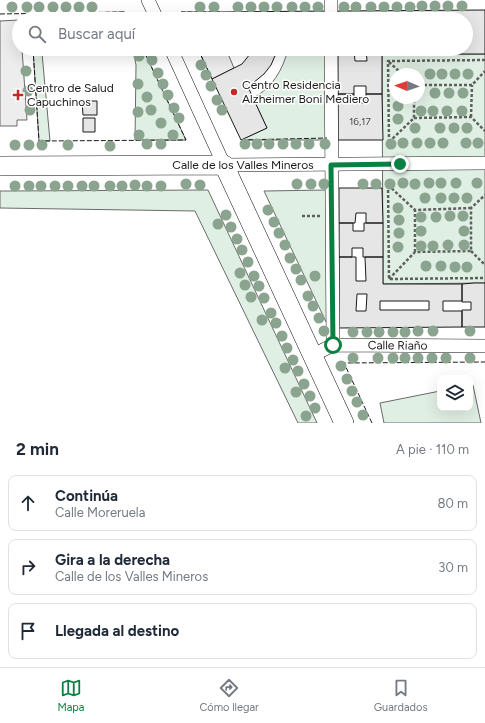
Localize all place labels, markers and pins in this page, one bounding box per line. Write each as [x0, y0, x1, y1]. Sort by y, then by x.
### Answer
place label: Centro Residencia Alzheimer Boni Mediero [242, 78, 369, 106]
place label: Centro de Salud Capuchinos [27, 81, 114, 109]
marker: Centro Residencia Alzheimer Boni Mediero [229, 87, 239, 97]
marker: Centro de Salud Capuchinos [12, 89, 24, 101]

